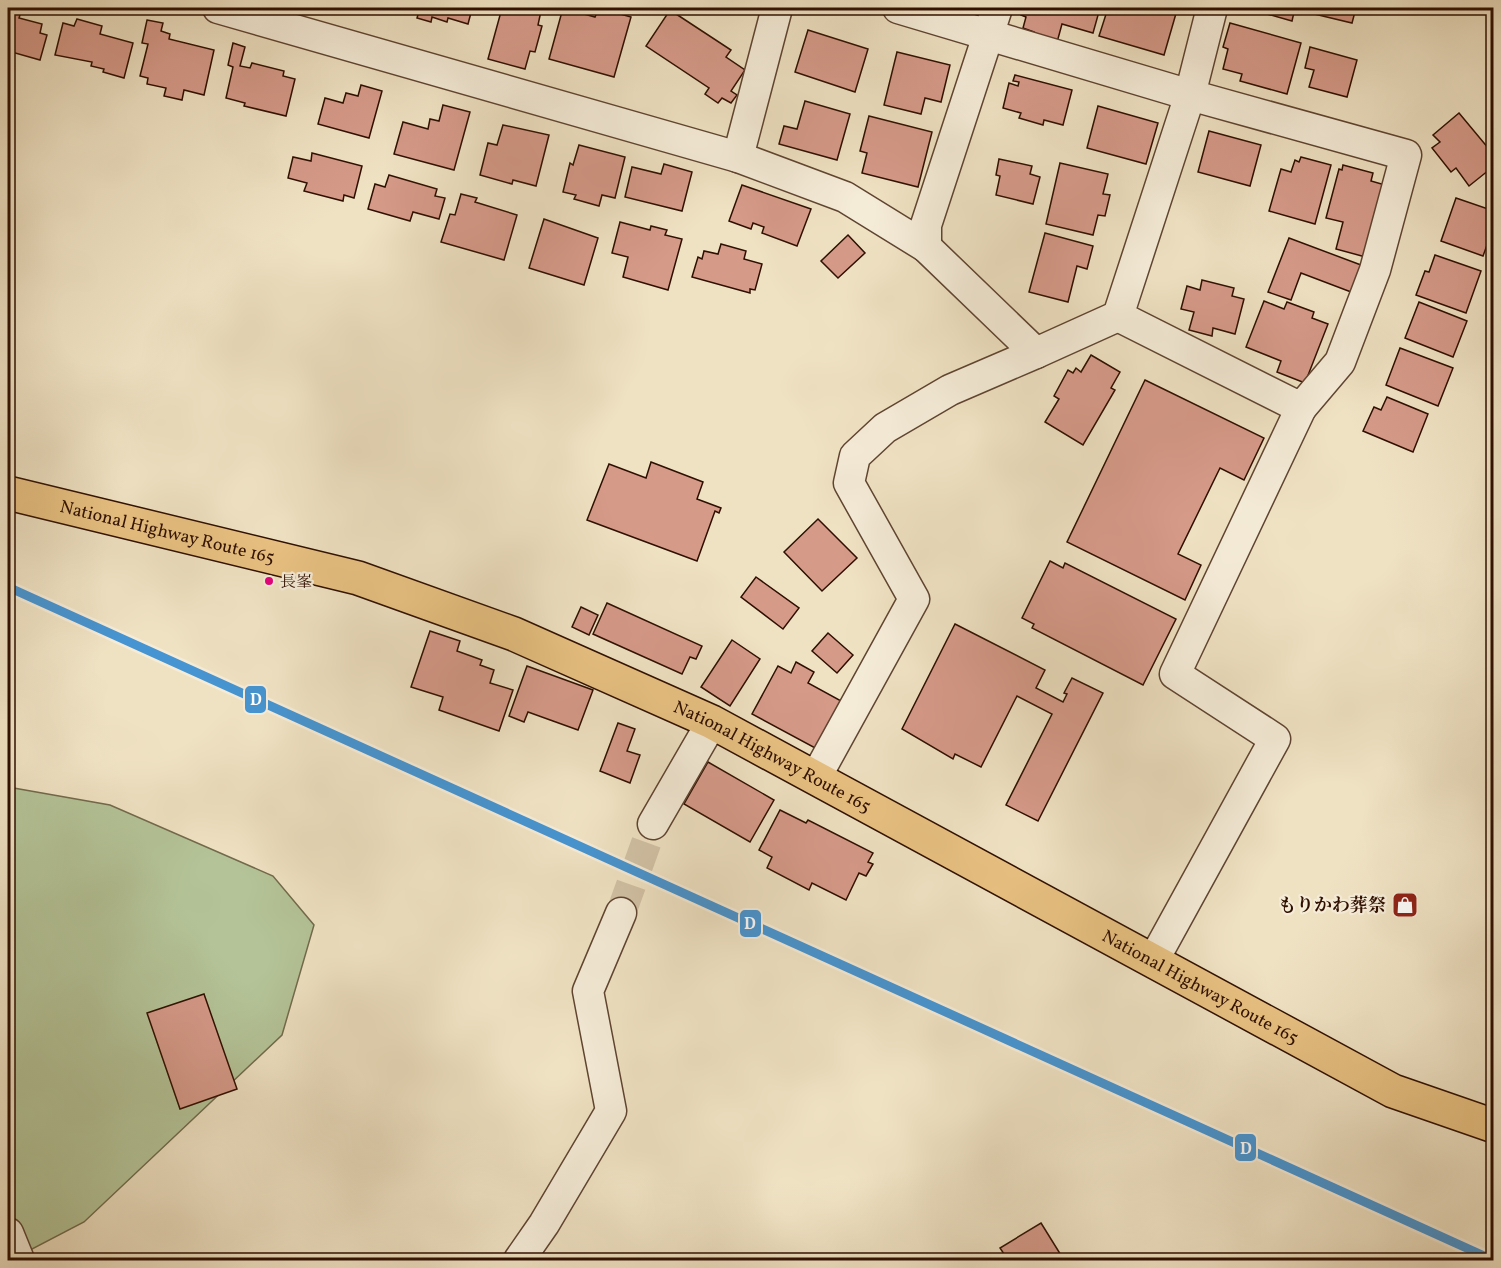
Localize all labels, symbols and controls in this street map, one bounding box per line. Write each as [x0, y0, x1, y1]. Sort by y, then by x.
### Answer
street label: National Highway Route 165 [57, 495, 277, 571]
place label: 長峯 [280, 572, 312, 594]
marker: 長峯 [263, 575, 275, 587]
line badge: D [244, 685, 267, 714]
text: D [250, 690, 262, 712]
street label: National Highway Route 165 [669, 695, 875, 820]
shop icon: もりかわ葬祭 [1390, 890, 1420, 920]
place label: もりかわ葬祭 [1278, 894, 1386, 919]
line badge: D [739, 909, 762, 938]
text: D [744, 914, 756, 936]
street label: National Highway Route 165 [1097, 924, 1302, 1051]
line badge: D [1234, 1133, 1257, 1162]
text: D [1240, 1139, 1252, 1161]

